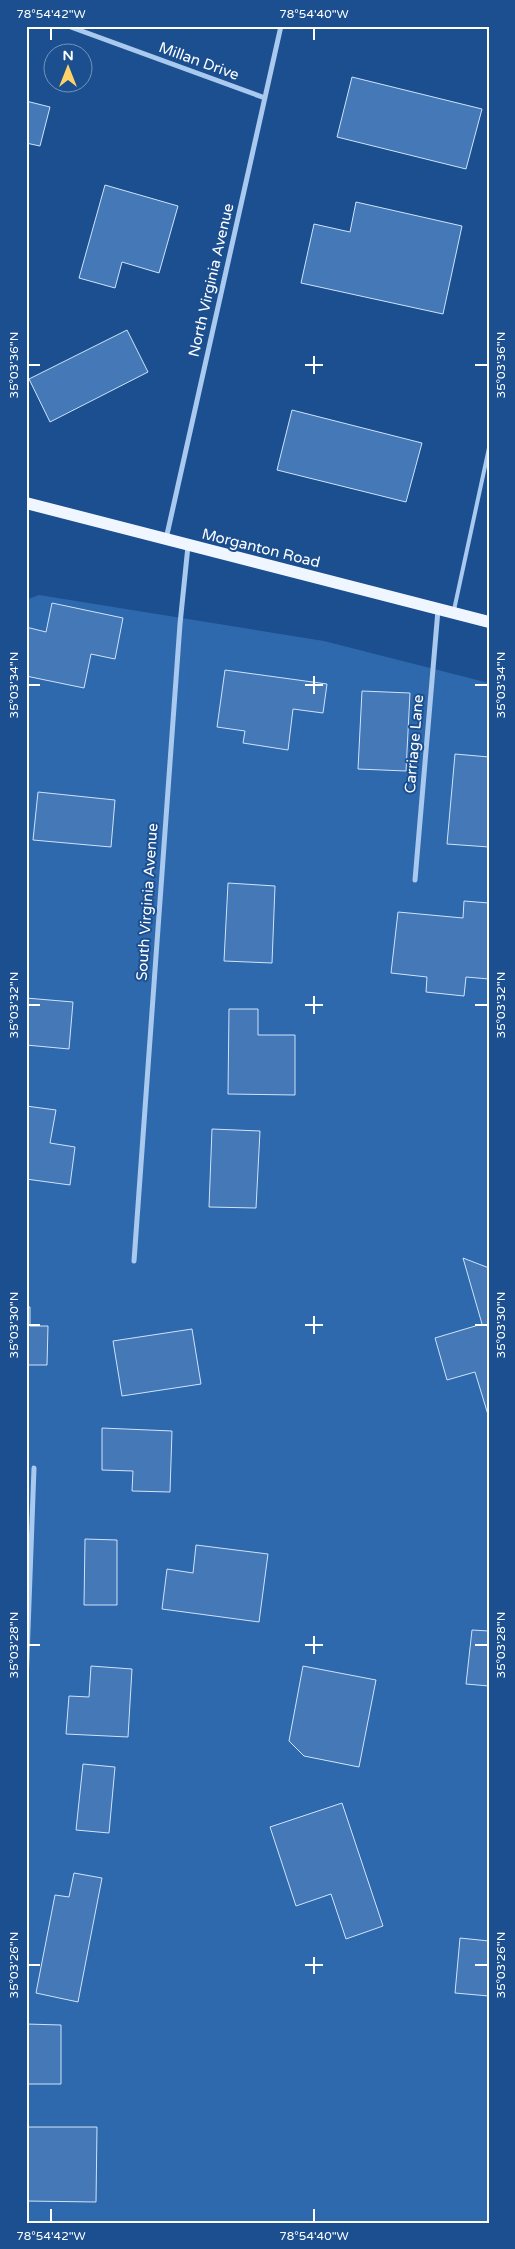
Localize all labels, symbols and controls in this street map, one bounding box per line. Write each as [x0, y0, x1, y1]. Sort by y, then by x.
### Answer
text: 78°54'42"W [16, 7, 86, 21]
text: 78°54'40"W [279, 7, 349, 21]
street label: Millan Drive [156, 38, 242, 84]
north arrow [42, 42, 92, 92]
text: N [62, 47, 74, 64]
street label: North Virginia Avenue [185, 201, 237, 359]
text: 35°03'36"N [7, 332, 21, 398]
text: 35°03'36"N [494, 332, 508, 398]
street label: Morganton Road [200, 525, 322, 571]
text: 35°03'34"N [7, 652, 21, 718]
text: 35°03'34"N [494, 652, 508, 718]
street label: Carriage Lane [401, 694, 427, 794]
street label: South Virginia Avenue [133, 823, 161, 981]
text: 35°03'32"N [7, 972, 21, 1038]
text: 35°03'32"N [494, 972, 508, 1038]
text: 35°03'30"N [7, 1292, 21, 1358]
text: 35°03'30"N [494, 1292, 508, 1358]
text: 35°03'28"N [7, 1612, 21, 1678]
text: 35°03'28"N [494, 1612, 508, 1678]
text: 35°03'26"N [7, 1932, 21, 1998]
text: 35°03'26"N [494, 1932, 508, 1998]
text: 78°54'42"W [16, 2229, 86, 2243]
text: 78°54'40"W [279, 2229, 349, 2243]

